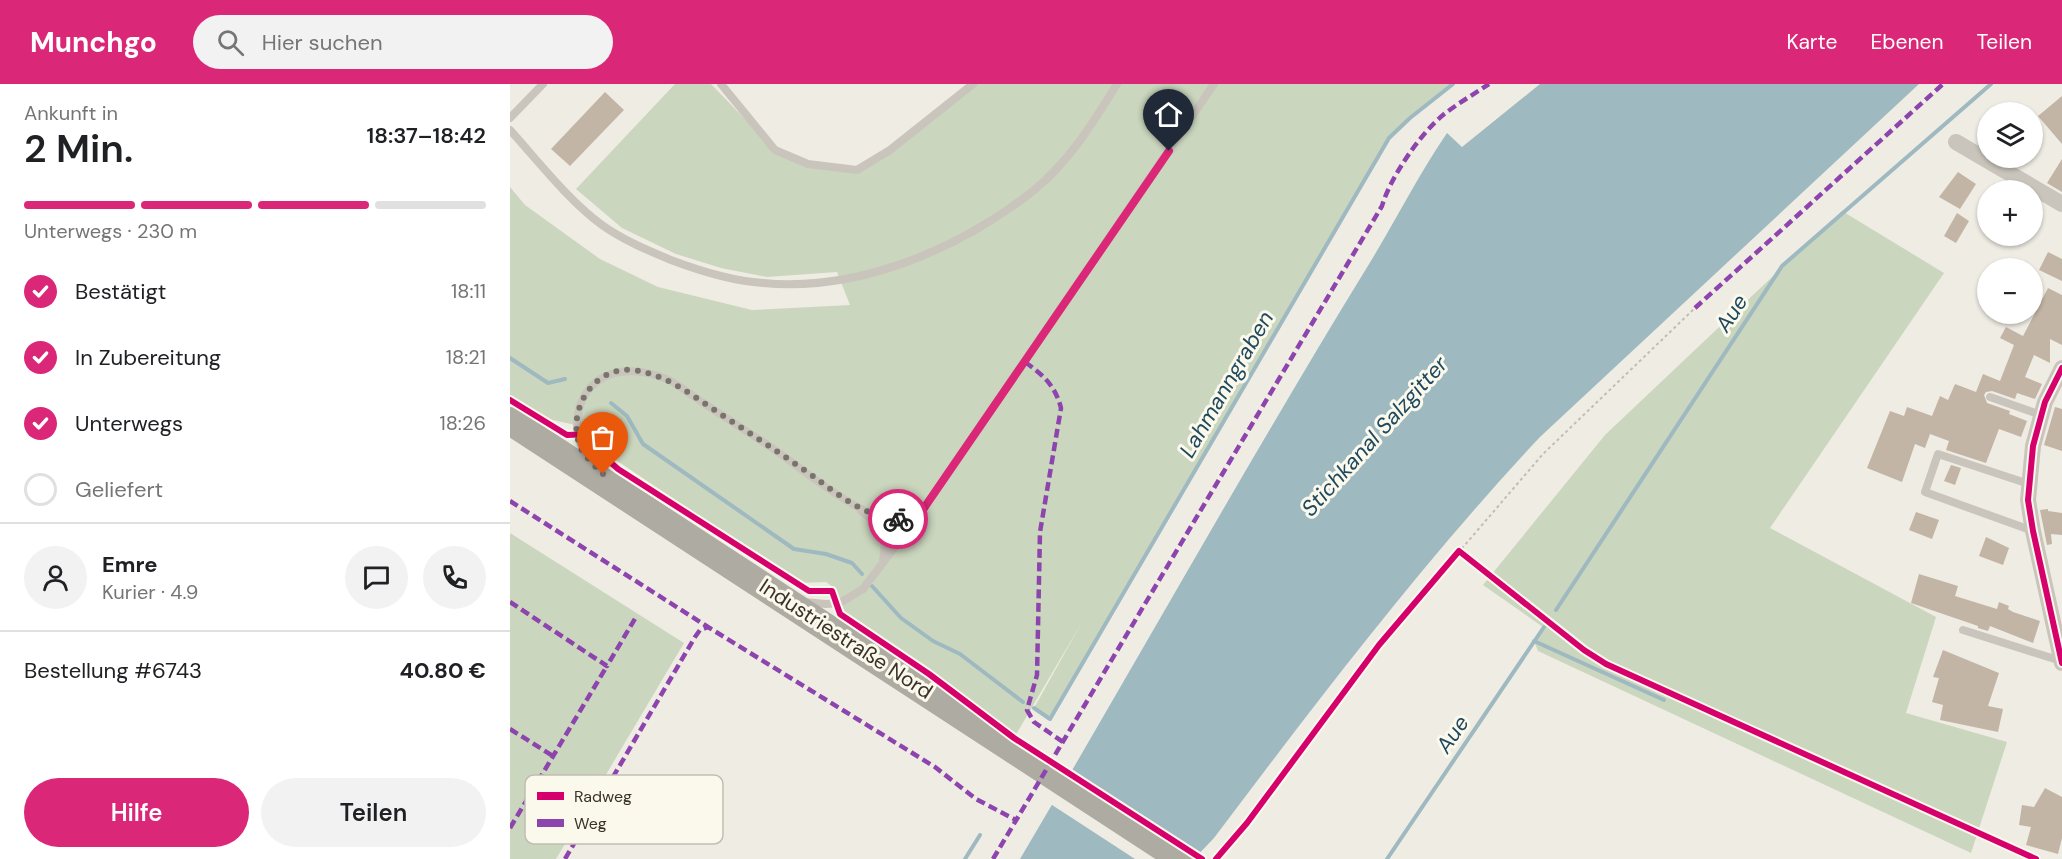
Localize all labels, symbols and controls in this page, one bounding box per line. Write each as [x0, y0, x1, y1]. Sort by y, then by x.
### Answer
search box [193, 15, 613, 69]
text: Munchgo [30, 24, 157, 61]
icon: search [214, 26, 247, 59]
text: Hier suchen [262, 28, 383, 57]
text: Karte [1787, 28, 1837, 56]
text: Ebenen [1870, 28, 1943, 56]
text: Teilen [1976, 28, 2032, 56]
pin [1143, 89, 1194, 151]
icon: home [1152, 98, 1185, 131]
text: Ankunft in [24, 100, 118, 126]
map controls [1977, 102, 2043, 324]
button: layers [1977, 102, 2043, 168]
text: 18:37–18:42 [366, 121, 486, 150]
text: 2 Min. [24, 123, 133, 174]
button: + [1977, 180, 2043, 246]
text: Unterwegs · 230 m [24, 218, 197, 244]
button: − [1977, 258, 2043, 324]
icon: check [24, 275, 57, 308]
text: Bestätigt [75, 277, 166, 306]
text: 18:11 [451, 278, 486, 304]
water label: Aue [1708, 289, 1754, 339]
water label: Lahmanngraben [1173, 306, 1280, 463]
icon: check [24, 341, 57, 374]
text: In Zubereitung [75, 343, 221, 372]
text: 18:21 [446, 344, 486, 370]
water label: Stichkanal Salzgitter [1295, 350, 1455, 522]
icon: check [24, 407, 57, 440]
text: Unterwegs [75, 409, 183, 438]
text: 18:26 [439, 410, 486, 436]
pin [577, 412, 628, 474]
icon: bag [586, 421, 619, 454]
text: Geliefert [75, 475, 163, 504]
courier [868, 489, 928, 549]
icon: bike [882, 503, 915, 536]
button: person [24, 546, 87, 609]
button: chat [345, 546, 408, 609]
button: phone [423, 546, 486, 609]
text: Emre [102, 550, 158, 579]
street label: Industriestraße Nord [754, 572, 938, 706]
text: Kurier · 4.9 [102, 579, 198, 605]
text: Bestellung #6743 [24, 656, 202, 685]
text: 40.80 € [400, 656, 486, 685]
water label: Aue [1429, 710, 1475, 760]
legend [525, 775, 723, 844]
button: Hilfe [24, 778, 249, 847]
button: Teilen [261, 778, 486, 847]
text: Radweg [574, 786, 632, 807]
text: Weg [574, 813, 607, 834]

